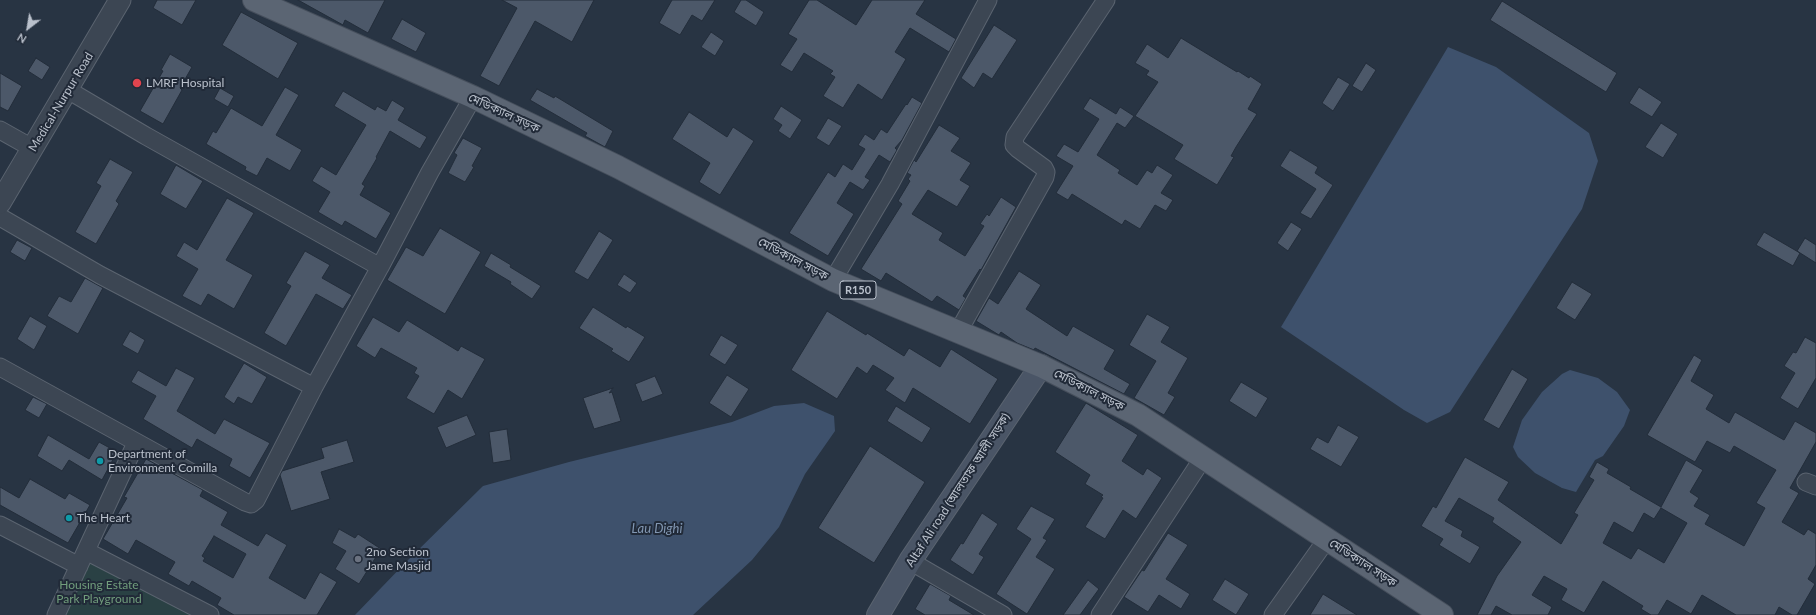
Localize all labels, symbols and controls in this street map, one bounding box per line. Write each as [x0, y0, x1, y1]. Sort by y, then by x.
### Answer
north arrow [8, 8, 48, 48]
text: N [15, 31, 29, 46]
street label: Medical-Nurpur Road [26, 50, 96, 154]
place label: LMRF Hospital [146, 76, 224, 90]
marker: LMRF Hospital [131, 77, 143, 89]
street label: মেডিক্যাল সড়ক [466, 90, 542, 136]
street label: মেডিক্যাল সড়ক [756, 235, 830, 283]
road number: R150 [840, 281, 876, 299]
street label: মেডিক্যাল সড়ক [1051, 366, 1127, 414]
street label: Altaf Ali road (আলতাফ আলী সড়ক) [903, 410, 1013, 570]
place label: Department of Environment Comilla [108, 447, 217, 475]
marker: Department of Environment Comilla [95, 456, 105, 466]
place label: The Heart [77, 511, 130, 525]
marker: The Heart [64, 513, 74, 523]
water label: Lau Dighi [632, 521, 682, 537]
street label: মেডিক্যাল সড়ক [1327, 536, 1399, 590]
place label: 2no Section Jame Masjid [366, 545, 431, 573]
marker: 2no Section Jame Masjid [353, 554, 363, 564]
park label: Housing Estate Park Playground [56, 578, 142, 606]

